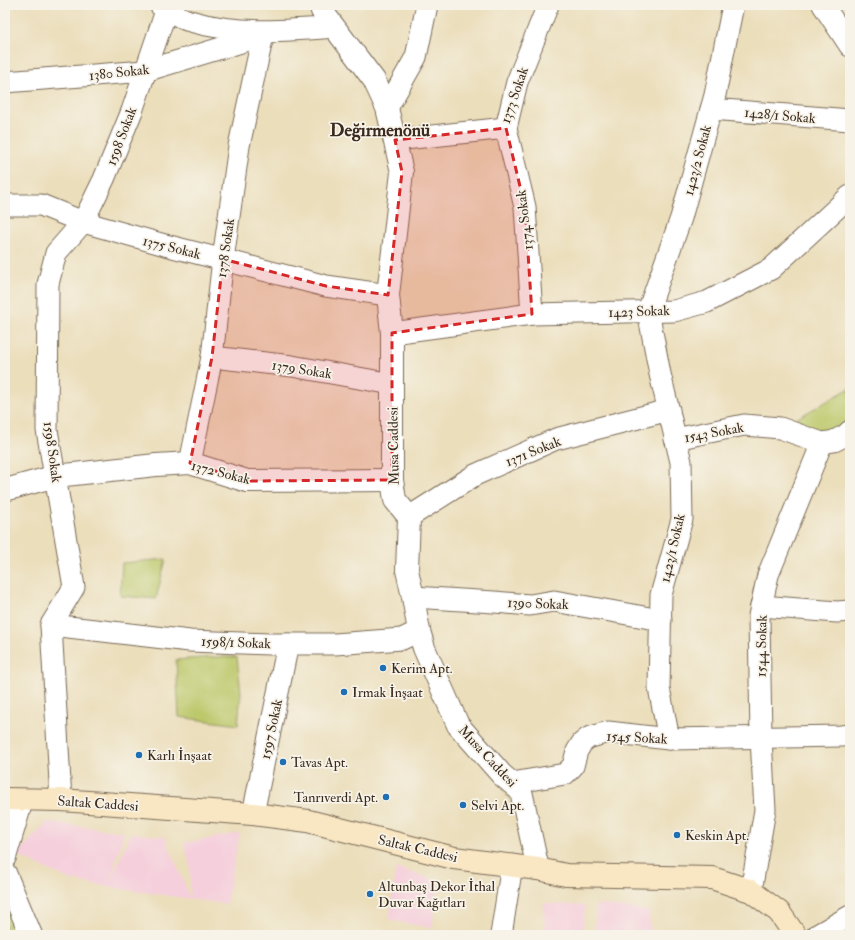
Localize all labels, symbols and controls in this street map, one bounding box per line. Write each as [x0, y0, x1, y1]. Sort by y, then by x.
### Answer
street label: 1380 Sokak [88, 61, 150, 84]
street label: 1373 Sokak [497, 64, 532, 126]
street label: 1598 Sokak [103, 104, 140, 168]
street label: 1428/1 Sokak [744, 104, 816, 127]
district label: Değirmenönü [330, 119, 431, 142]
street label: 1423/2 Sokak [680, 123, 715, 197]
street label: 1374 Sokak [512, 189, 537, 251]
street label: 1378 Sokak [213, 217, 238, 279]
street label: 1375 Sokak [141, 232, 203, 263]
street label: 1423 Sokak [608, 302, 670, 321]
street label: 1379 Sokak [271, 356, 333, 383]
street label: Musa Caddesi [384, 406, 403, 485]
street label: 1543 Sokak [683, 419, 745, 446]
street label: 1598 Sokak [40, 421, 65, 484]
street label: 1371 Sokak [503, 433, 564, 470]
street label: 1372 Sokak [190, 457, 252, 488]
street label: 1423/1 Sokak [656, 512, 689, 584]
street label: 1390 Sokak [507, 594, 569, 613]
street label: 1544 Sokak [752, 614, 771, 677]
street label: 1598/1 Sokak [201, 633, 272, 652]
place label: Kerim Apt. [391, 660, 453, 678]
marker: Kerim Apt. [378, 663, 388, 673]
place label: Irmak İnşaat [352, 684, 423, 701]
marker: Irmak İnşaat [339, 687, 349, 697]
street label: 1597 Sokak [257, 697, 286, 761]
street label: Musa Caddesi [455, 722, 521, 791]
street label: 1545 Sokak [606, 727, 668, 748]
place label: Karlı İnşaat [147, 747, 212, 764]
marker: Karlı İnşaat [134, 750, 144, 760]
place label: Tavas Apt. [291, 754, 348, 772]
marker: Tavas Apt. [278, 757, 288, 767]
place label: Tanrıverdi Apt. [294, 789, 378, 807]
street label: Saltak Caddesi [57, 792, 139, 815]
marker: Tanrıverdi Apt. [381, 792, 391, 802]
place label: Selvi Apt. [471, 797, 524, 815]
marker: Selvi Apt. [458, 800, 468, 810]
place label: Keskin Apt. [685, 827, 749, 845]
marker: Keskin Apt. [672, 830, 682, 840]
street label: Saltak Caddesi [376, 831, 460, 866]
place label: Altunbaş Dekor İthal Duvar Kağıtları [377, 878, 496, 911]
marker: Altunbaş Dekor İthal Duvar Kağıtları [365, 889, 375, 899]

